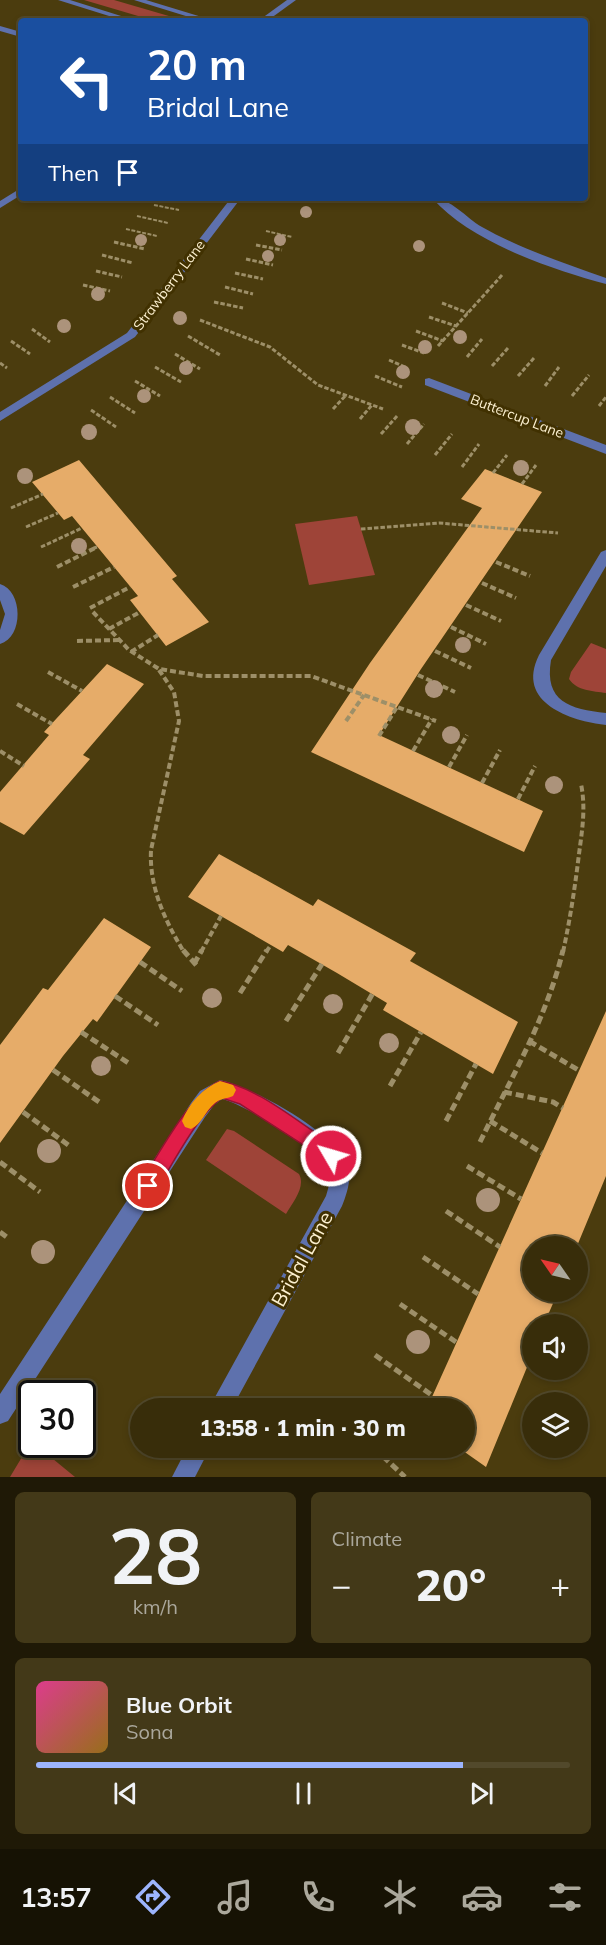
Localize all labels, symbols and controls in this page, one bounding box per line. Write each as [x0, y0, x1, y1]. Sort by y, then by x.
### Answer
text: 20 m [147, 38, 247, 91]
icon: left [48, 42, 126, 120]
text: Bridal Lane [147, 90, 289, 124]
icon: arrive [111, 156, 144, 189]
text: Then [48, 159, 99, 187]
street label: Strawberry Lane [129, 236, 209, 334]
street label: Buttercup Lane [468, 390, 566, 442]
position arrow [299, 1124, 363, 1188]
pin [122, 1160, 173, 1211]
icon: arrive [131, 1169, 164, 1202]
street label: Bridal Lane [265, 1207, 338, 1311]
north arrow [522, 1236, 588, 1302]
map controls [522, 1236, 588, 1458]
button: sound [522, 1314, 588, 1380]
speed limit sign: 30 [18, 1380, 96, 1458]
button: layers [522, 1392, 588, 1458]
text: 13:58 · 1 min · 30 m [199, 1414, 406, 1442]
text: 28 [108, 1506, 202, 1604]
text: Climate [332, 1526, 402, 1551]
text: 20° [415, 1556, 486, 1612]
text: − [332, 1564, 351, 1605]
text: + [550, 1564, 570, 1605]
text: km/h [133, 1594, 178, 1619]
text: Blue Orbit [126, 1691, 232, 1719]
text: Sona [126, 1719, 174, 1744]
icon: previous [109, 1777, 142, 1810]
icon: pause [287, 1777, 320, 1810]
icon: next [465, 1777, 498, 1810]
icon: directions [132, 1876, 174, 1918]
icon: music [214, 1876, 256, 1918]
icon: phone [297, 1876, 339, 1918]
icon: climate [379, 1876, 421, 1918]
icon: car [461, 1876, 503, 1918]
icon: filters [544, 1876, 586, 1918]
text: 13:57 [20, 1880, 92, 1914]

